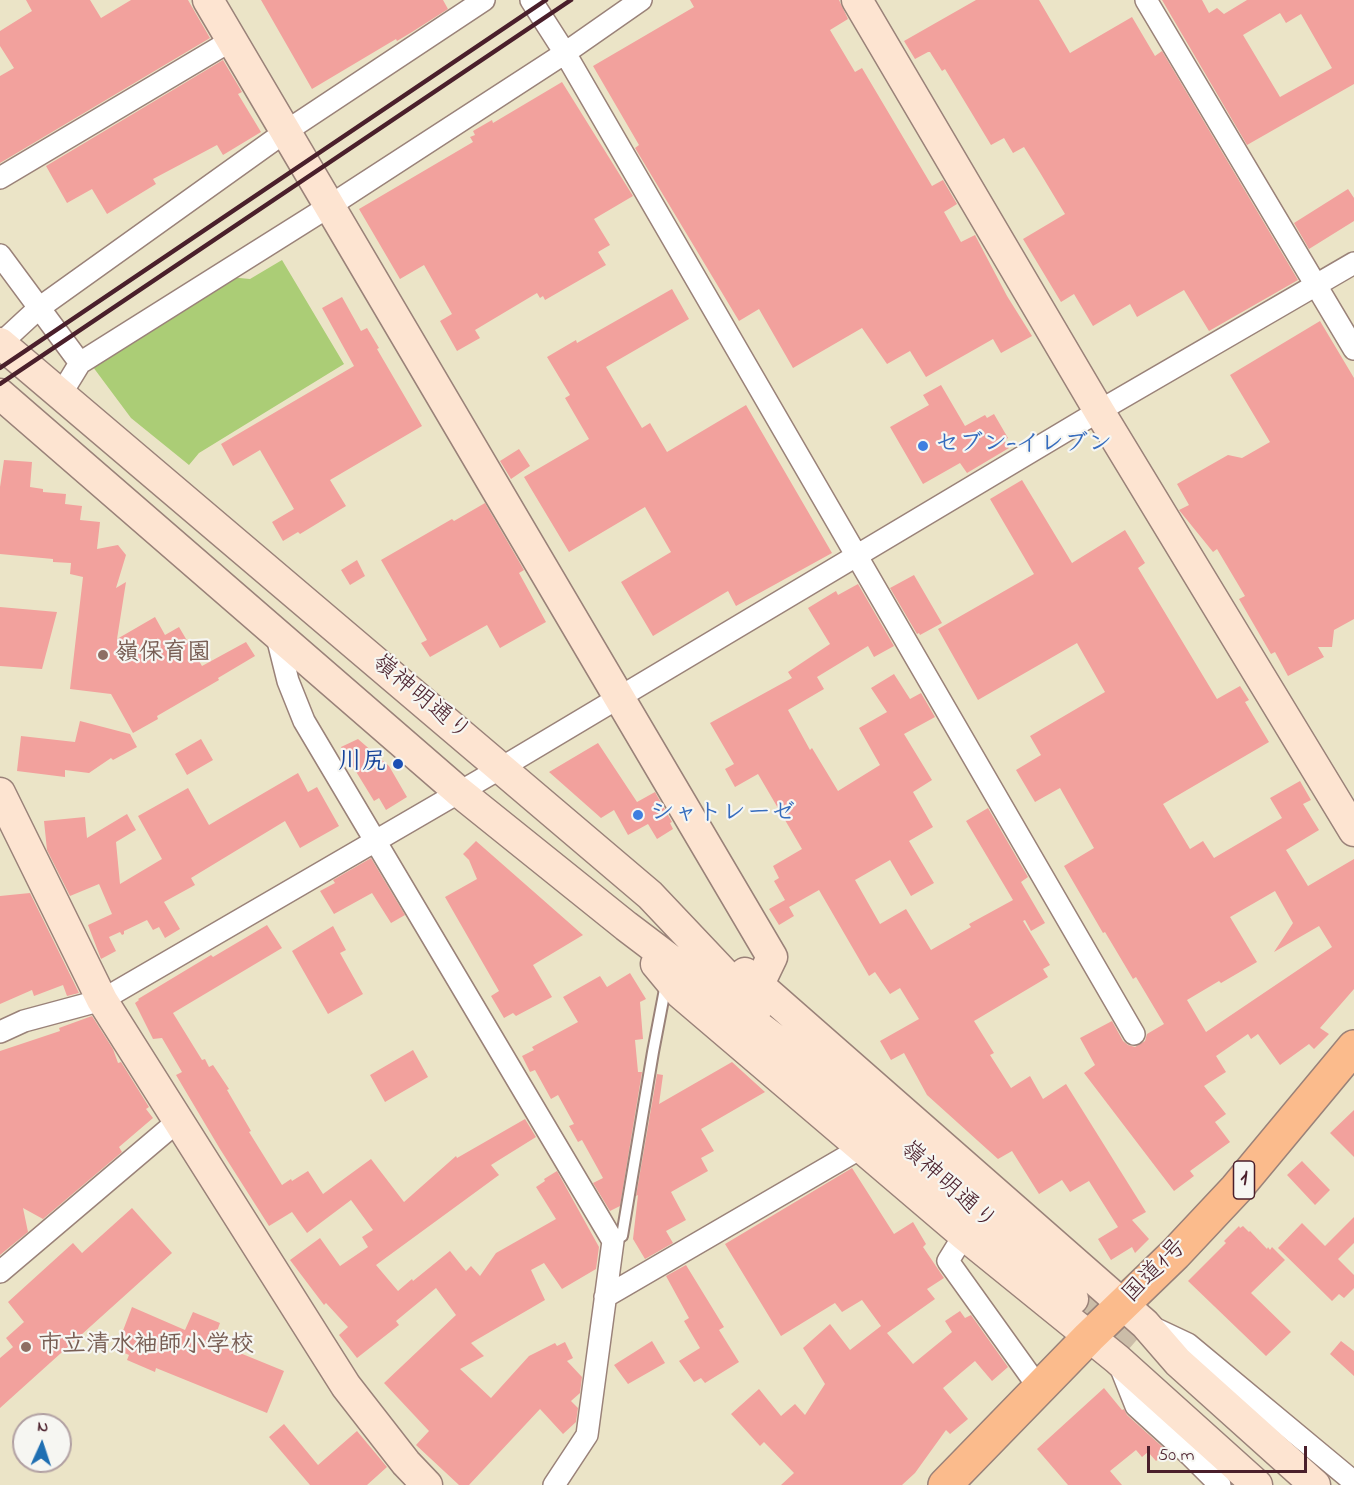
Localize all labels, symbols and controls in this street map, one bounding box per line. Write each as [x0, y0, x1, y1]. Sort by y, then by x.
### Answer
place label: セブン-イレブン [935, 432, 1112, 460]
marker: セブン-イレブン [916, 439, 930, 453]
place label: 嶺保育園 [115, 641, 211, 669]
marker: 嶺保育園 [96, 648, 110, 662]
street label: 嶺神明通り [365, 649, 475, 749]
place label: 川尻 [338, 750, 386, 778]
marker: 川尻 [391, 757, 405, 771]
place label: シャトレーゼ [650, 801, 795, 829]
marker: シャトレーゼ [631, 808, 645, 822]
street label: 嶺神明通り [893, 1136, 1001, 1238]
road number: 1 [1234, 1161, 1254, 1199]
street label: 国道1号 [1118, 1234, 1194, 1310]
place label: 市立清水袖師小学校 [38, 1333, 254, 1361]
marker: 市立清水袖師小学校 [19, 1340, 33, 1354]
north arrow [12, 1413, 72, 1473]
text: N [37, 1415, 49, 1439]
scale bar [1150, 1434, 1310, 1472]
text: 50 m [1158, 1443, 1195, 1469]

